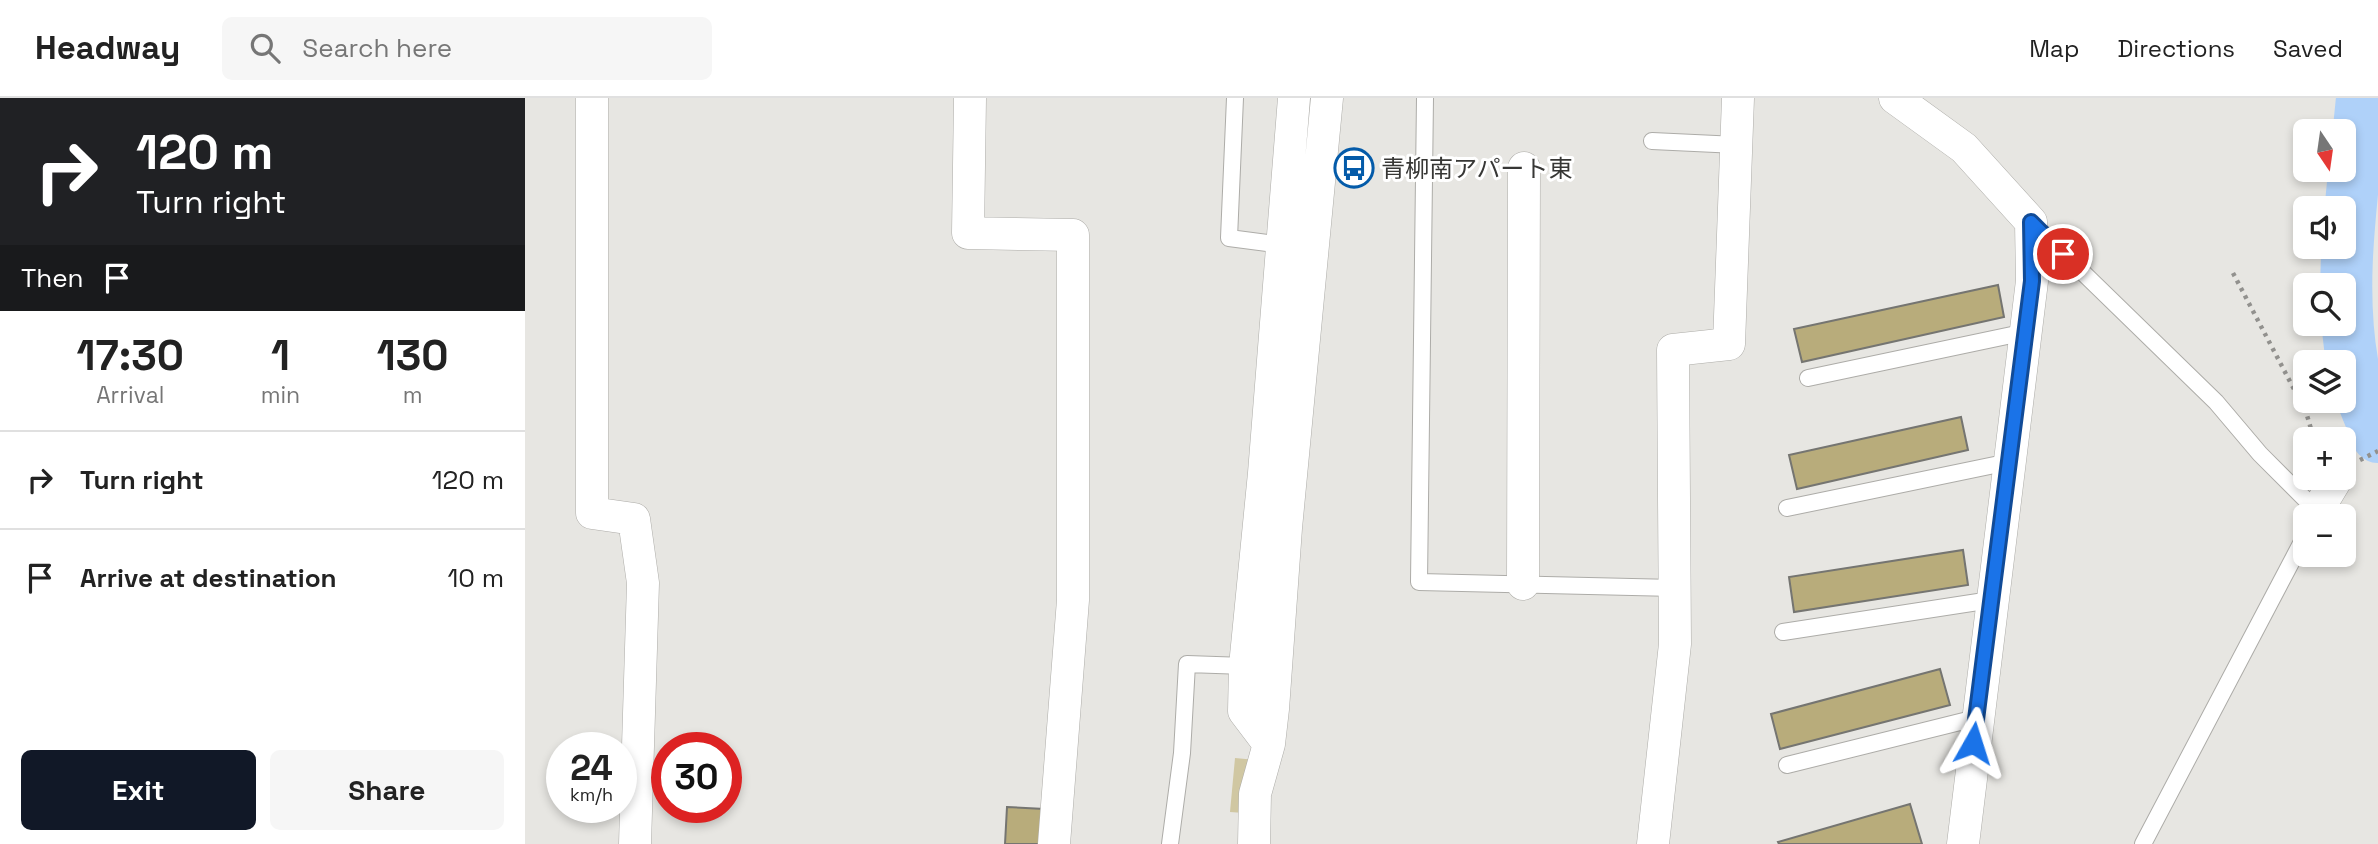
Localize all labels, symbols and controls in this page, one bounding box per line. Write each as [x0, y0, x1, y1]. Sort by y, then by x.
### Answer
search box [222, 17, 712, 80]
text: Headway [35, 27, 180, 69]
icon: search [246, 29, 284, 67]
text: Search here [302, 31, 452, 65]
text: Map [2029, 33, 2079, 64]
text: Directions [2117, 33, 2235, 64]
text: Saved [2273, 33, 2343, 64]
north arrow [2293, 119, 2355, 182]
map controls [2293, 119, 2356, 567]
text: 120 m [136, 121, 273, 183]
icon: right [21, 126, 112, 217]
bus stop icon: 青柳南アパート東 [1333, 147, 1375, 189]
place label: 青柳南アパート東 [1381, 153, 1573, 184]
text: Turn right [136, 182, 286, 222]
button: sound [2293, 196, 2356, 259]
pin [2033, 224, 2093, 284]
icon: arrive [2044, 235, 2082, 273]
icon: arrive [98, 259, 136, 297]
text: Then [21, 261, 84, 295]
button: search [2293, 273, 2356, 336]
text: 17:30 [77, 329, 184, 382]
text: 1 [271, 329, 290, 382]
text: 130 [377, 329, 448, 382]
button: layers [2293, 350, 2356, 413]
text: Arrival [96, 380, 165, 410]
text: min [261, 380, 300, 410]
text: m [403, 380, 422, 410]
button: + [2293, 427, 2356, 490]
icon: right [21, 461, 59, 499]
text: Turn right [80, 463, 204, 497]
text: 120 m [432, 463, 504, 497]
button: − [2293, 504, 2356, 567]
icon: arrive [21, 559, 59, 597]
text: Arrive at destination [80, 561, 337, 595]
text: 10 m [447, 561, 504, 595]
position arrow [1936, 706, 2010, 780]
speed limit sign: 30 [651, 732, 742, 823]
text: 24 [570, 746, 613, 790]
button: Exit [21, 750, 256, 830]
button: Share [270, 750, 504, 830]
text: km/h [570, 783, 613, 806]

